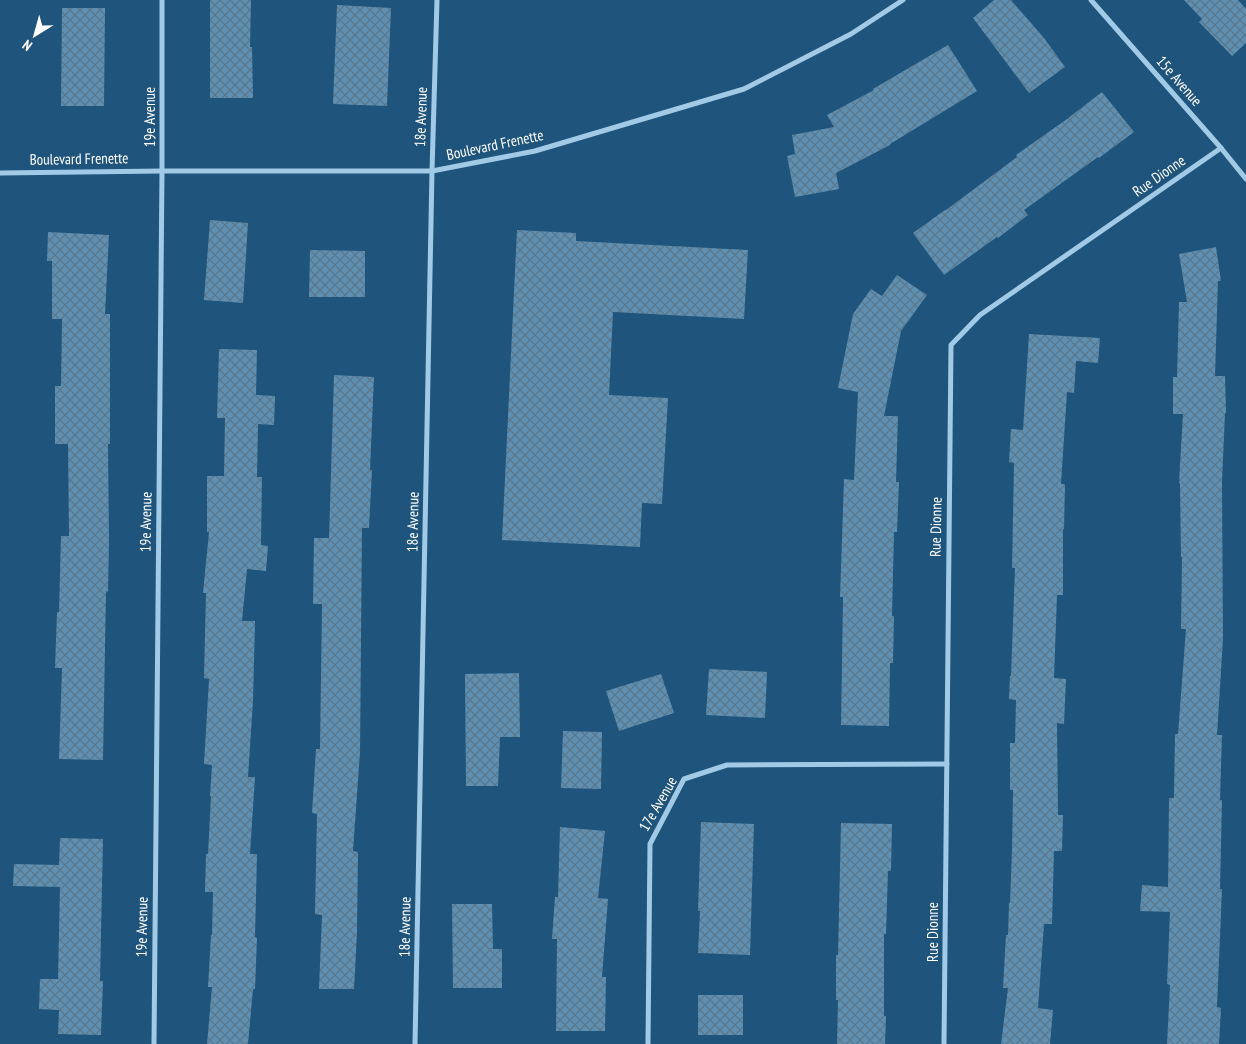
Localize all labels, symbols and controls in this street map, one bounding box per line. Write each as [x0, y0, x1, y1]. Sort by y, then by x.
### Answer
north arrow [10, 10, 60, 60]
text: N [19, 36, 36, 55]
street label: 15e Avenue [1152, 52, 1206, 110]
street label: 18e Avenue [410, 86, 431, 147]
street label: 19e Avenue [140, 87, 159, 147]
street label: Boulevard Frenette [445, 125, 545, 164]
street label: Boulevard Frenette [29, 148, 129, 169]
street label: Rue Dionne [1129, 151, 1189, 201]
street label: 19e Avenue [135, 492, 156, 552]
street label: 18e Avenue [402, 492, 423, 552]
street label: Rue Dionne [925, 497, 946, 557]
street label: 17e Avenue [634, 773, 681, 835]
street label: 19e Avenue [131, 897, 152, 957]
street label: 18e Avenue [394, 897, 415, 957]
street label: Rue Dionne [923, 902, 942, 962]

